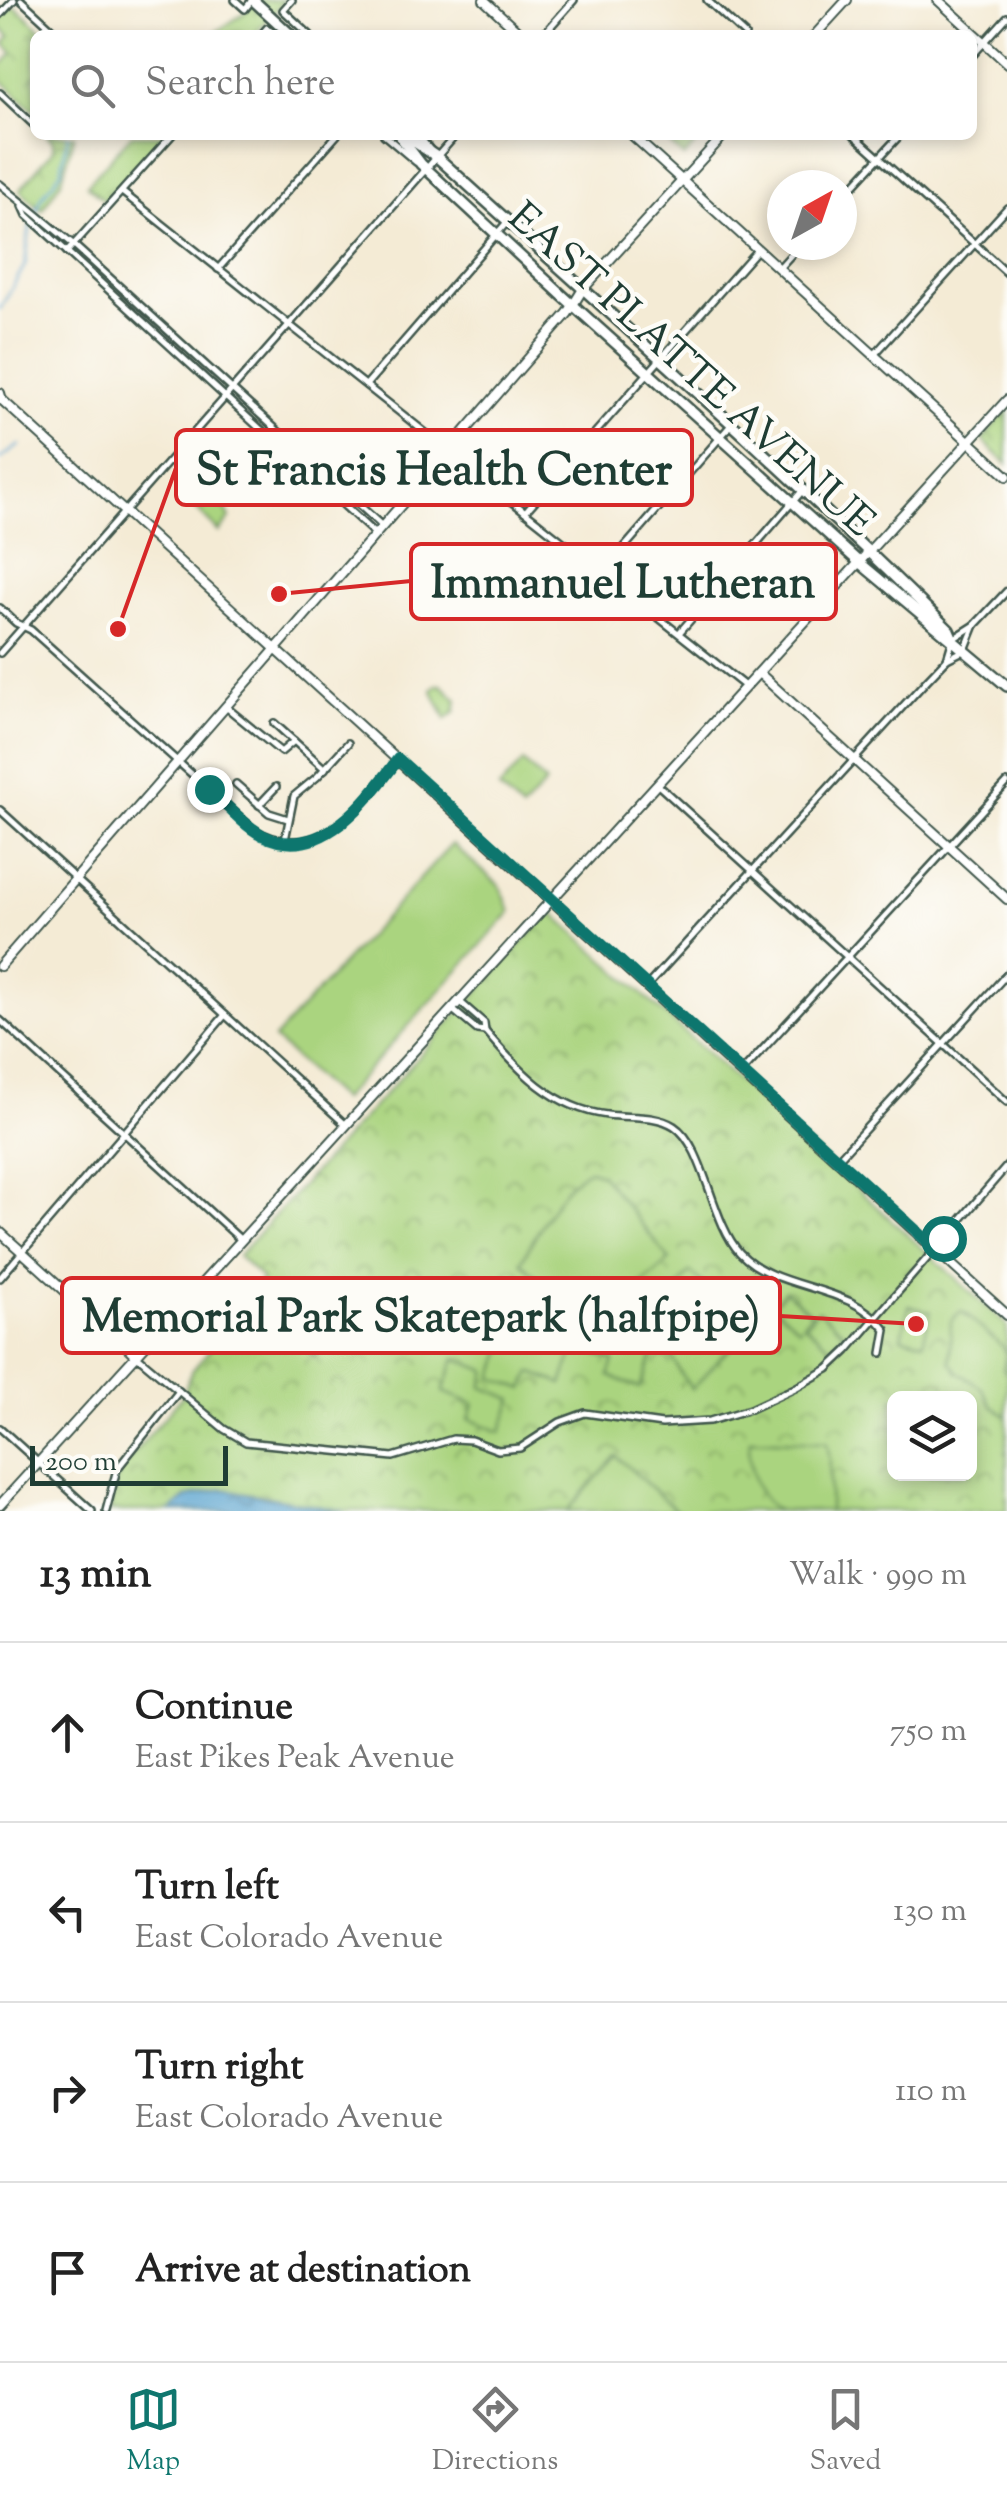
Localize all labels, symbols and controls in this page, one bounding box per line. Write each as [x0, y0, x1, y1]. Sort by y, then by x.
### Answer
search box [30, 30, 977, 140]
icon: search [65, 58, 120, 113]
text: Search here [145, 58, 336, 112]
north arrow [767, 170, 857, 260]
street label: EAST PLATTE AVENUE [493, 190, 886, 553]
callout: St Francis Health Center [176, 430, 692, 505]
text: St Francis Health Center [196, 441, 672, 506]
callout: Immanuel Lutheran [411, 544, 836, 619]
text: Immanuel Lutheran [431, 554, 816, 619]
route end [187, 767, 233, 813]
route start [921, 1216, 967, 1262]
callout: Memorial Park Skatepark (halfpipe) [62, 1278, 780, 1353]
text: Memorial Park Skatepark (halfpipe) [82, 1288, 760, 1353]
map controls [887, 1391, 977, 1481]
button: layers [887, 1391, 977, 1481]
scale bar [30, 1441, 228, 1486]
text: 200 m [45, 1443, 117, 1483]
text: 13 min [40, 1546, 152, 1606]
text: Walk · 990 m [789, 1553, 967, 1599]
text: Continue [135, 1682, 293, 1736]
icon: ahead [40, 1705, 95, 1760]
text: 750 m [890, 1709, 967, 1755]
text: East Pikes Peak Avenue [135, 1736, 455, 1782]
text: Turn left [135, 1862, 279, 1916]
icon: left [40, 1885, 95, 1940]
text: 130 m [893, 1889, 967, 1935]
text: East Colorado Avenue [135, 1916, 443, 1962]
text: Turn right [135, 2042, 303, 2096]
icon: right [40, 2065, 95, 2120]
text: 110 m [895, 2069, 967, 2115]
text: East Colorado Avenue [135, 2096, 443, 2142]
icon: arrive [40, 2245, 95, 2300]
text: Arrive at destination [135, 2245, 471, 2299]
tab: Map [126, 2382, 181, 2482]
tab: Directions [432, 2382, 558, 2482]
tab: Saved [809, 2382, 881, 2482]

